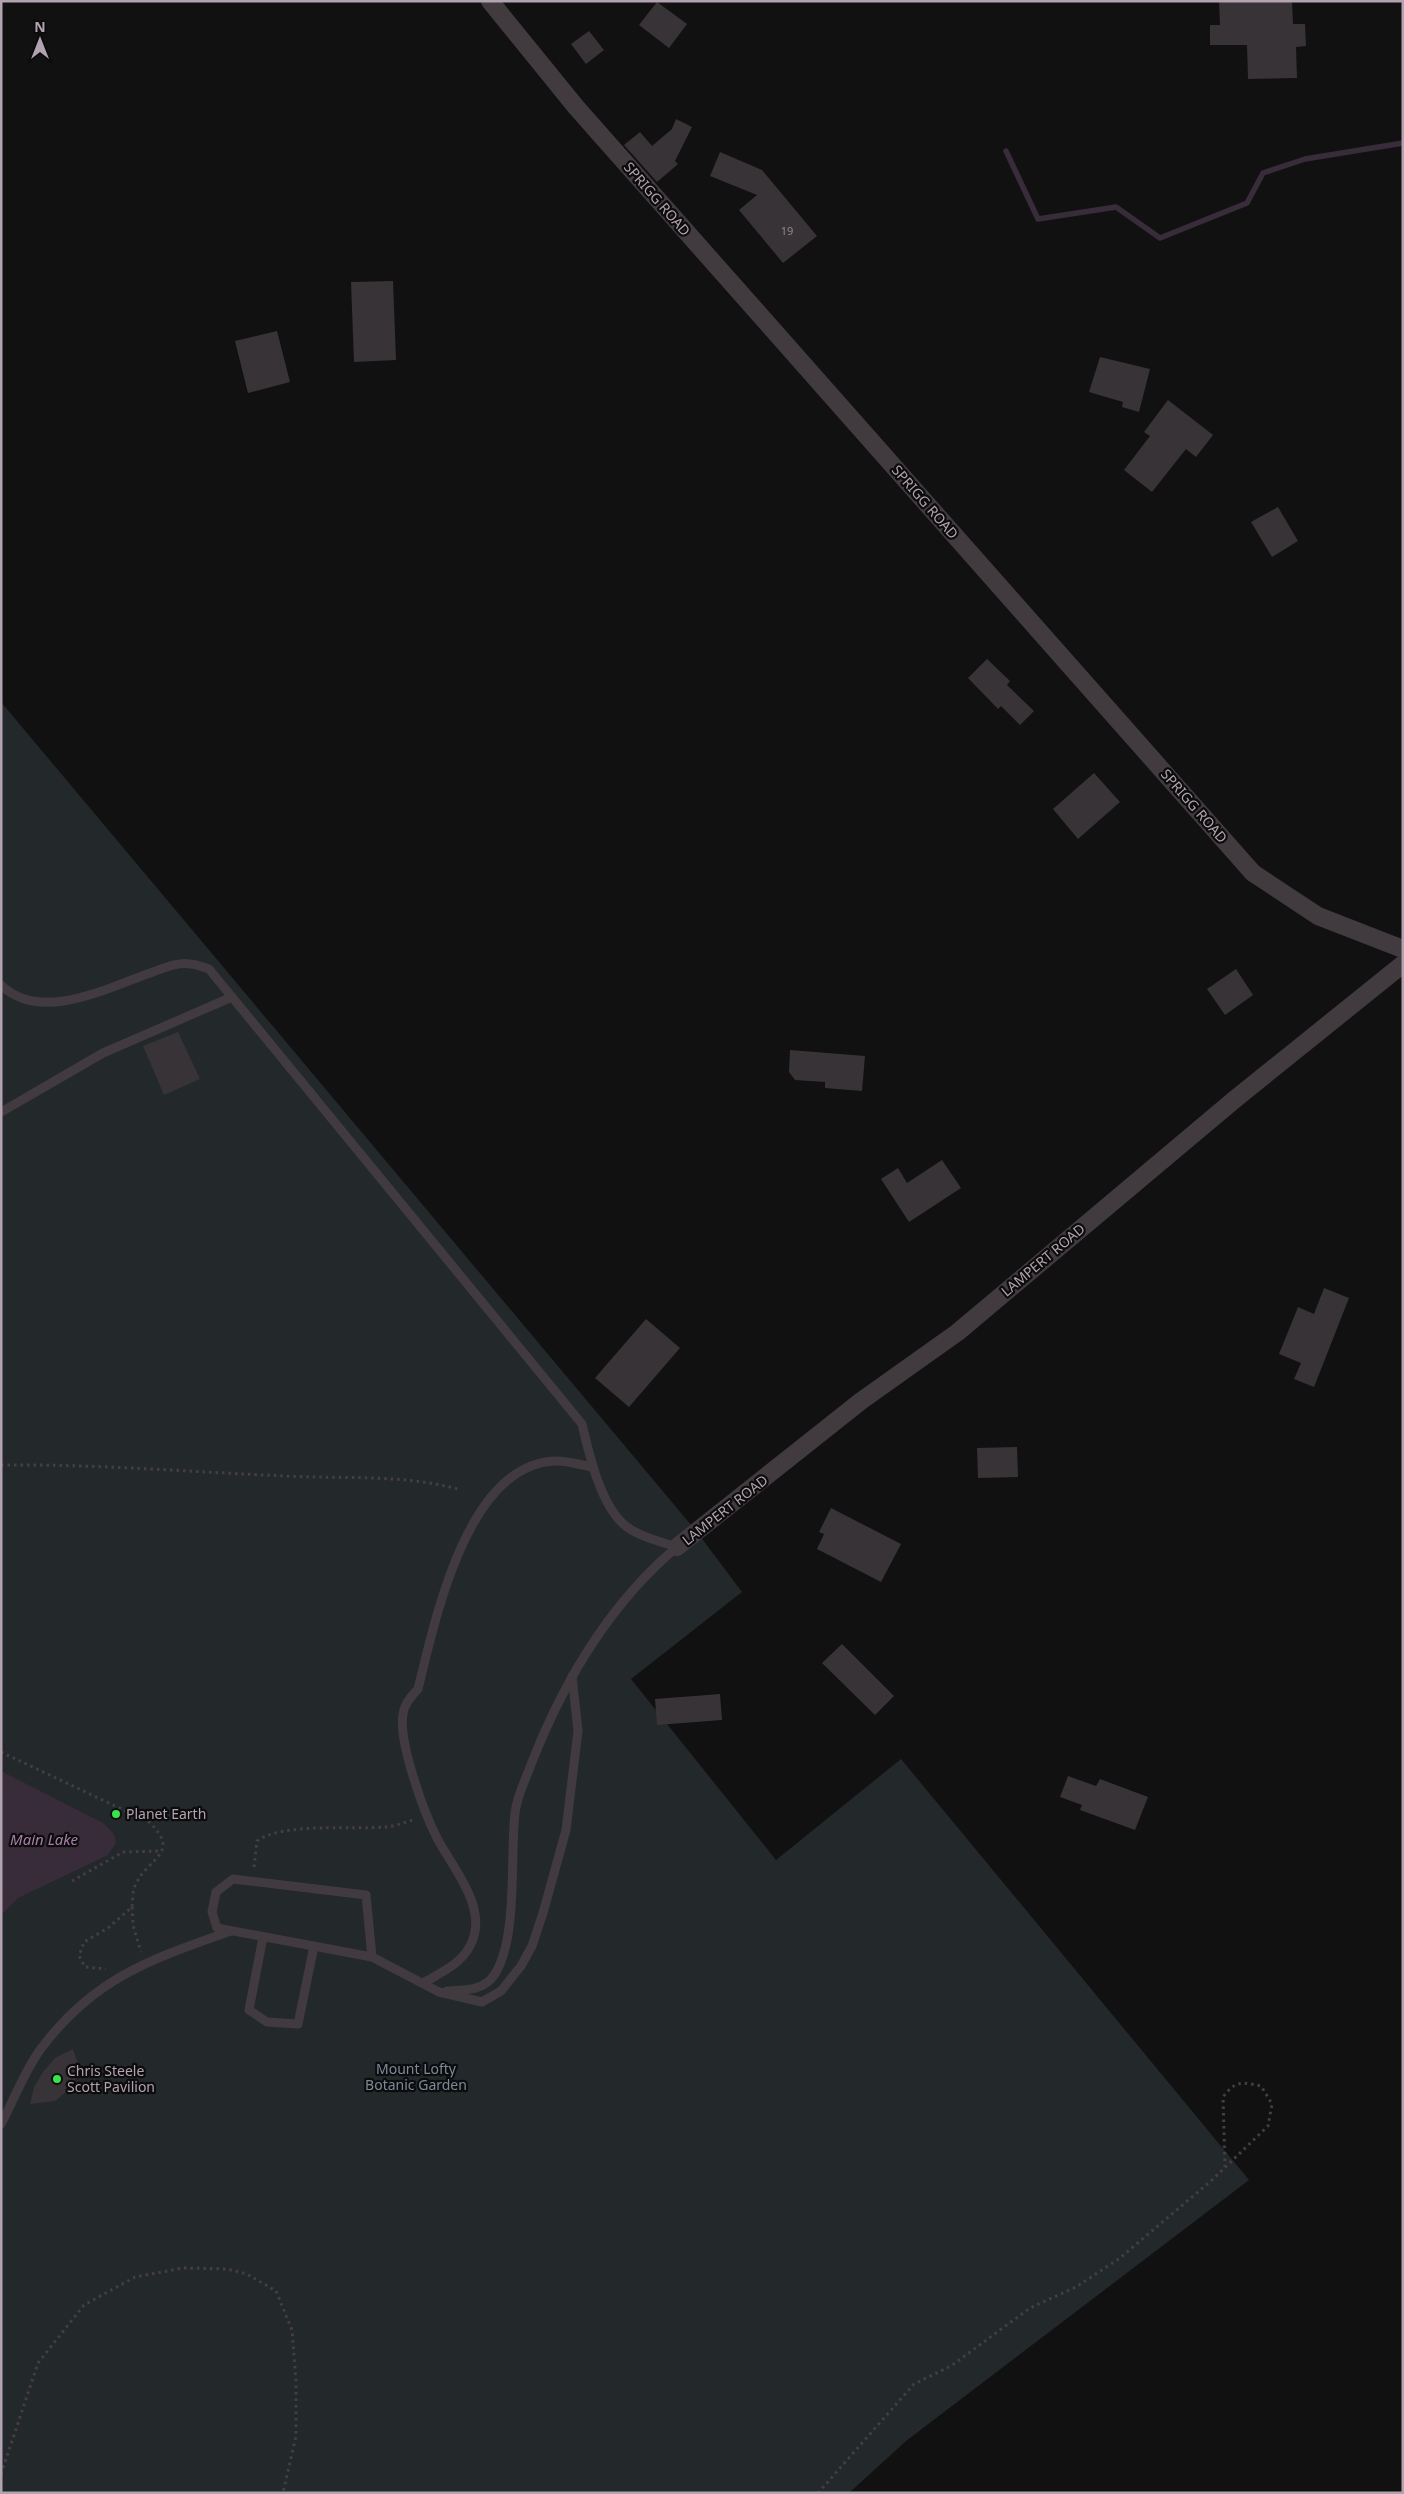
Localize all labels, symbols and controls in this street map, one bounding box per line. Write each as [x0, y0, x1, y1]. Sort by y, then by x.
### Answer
north arrow [15, 15, 65, 65]
text: N [34, 17, 46, 36]
street label: SPRIGG ROAD [620, 158, 695, 240]
house number: 19 [781, 223, 793, 238]
street label: SPRIGG ROAD [888, 461, 963, 543]
street label: SPRIGG ROAD [1157, 765, 1232, 847]
street label: LAMPERT ROAD [997, 1219, 1089, 1300]
street label: LAMPERT ROAD [678, 1470, 771, 1549]
place label: Planet Earth [126, 1804, 206, 1823]
marker: Planet Earth [110, 1808, 122, 1820]
water label: Main Lake [10, 1829, 78, 1849]
park label: Mount Lofty Botanic Garden [365, 2059, 467, 2094]
place label: Chris Steele Scott Pavilion [67, 2061, 155, 2096]
marker: Chris Steele Scott Pavilion [51, 2073, 63, 2085]

